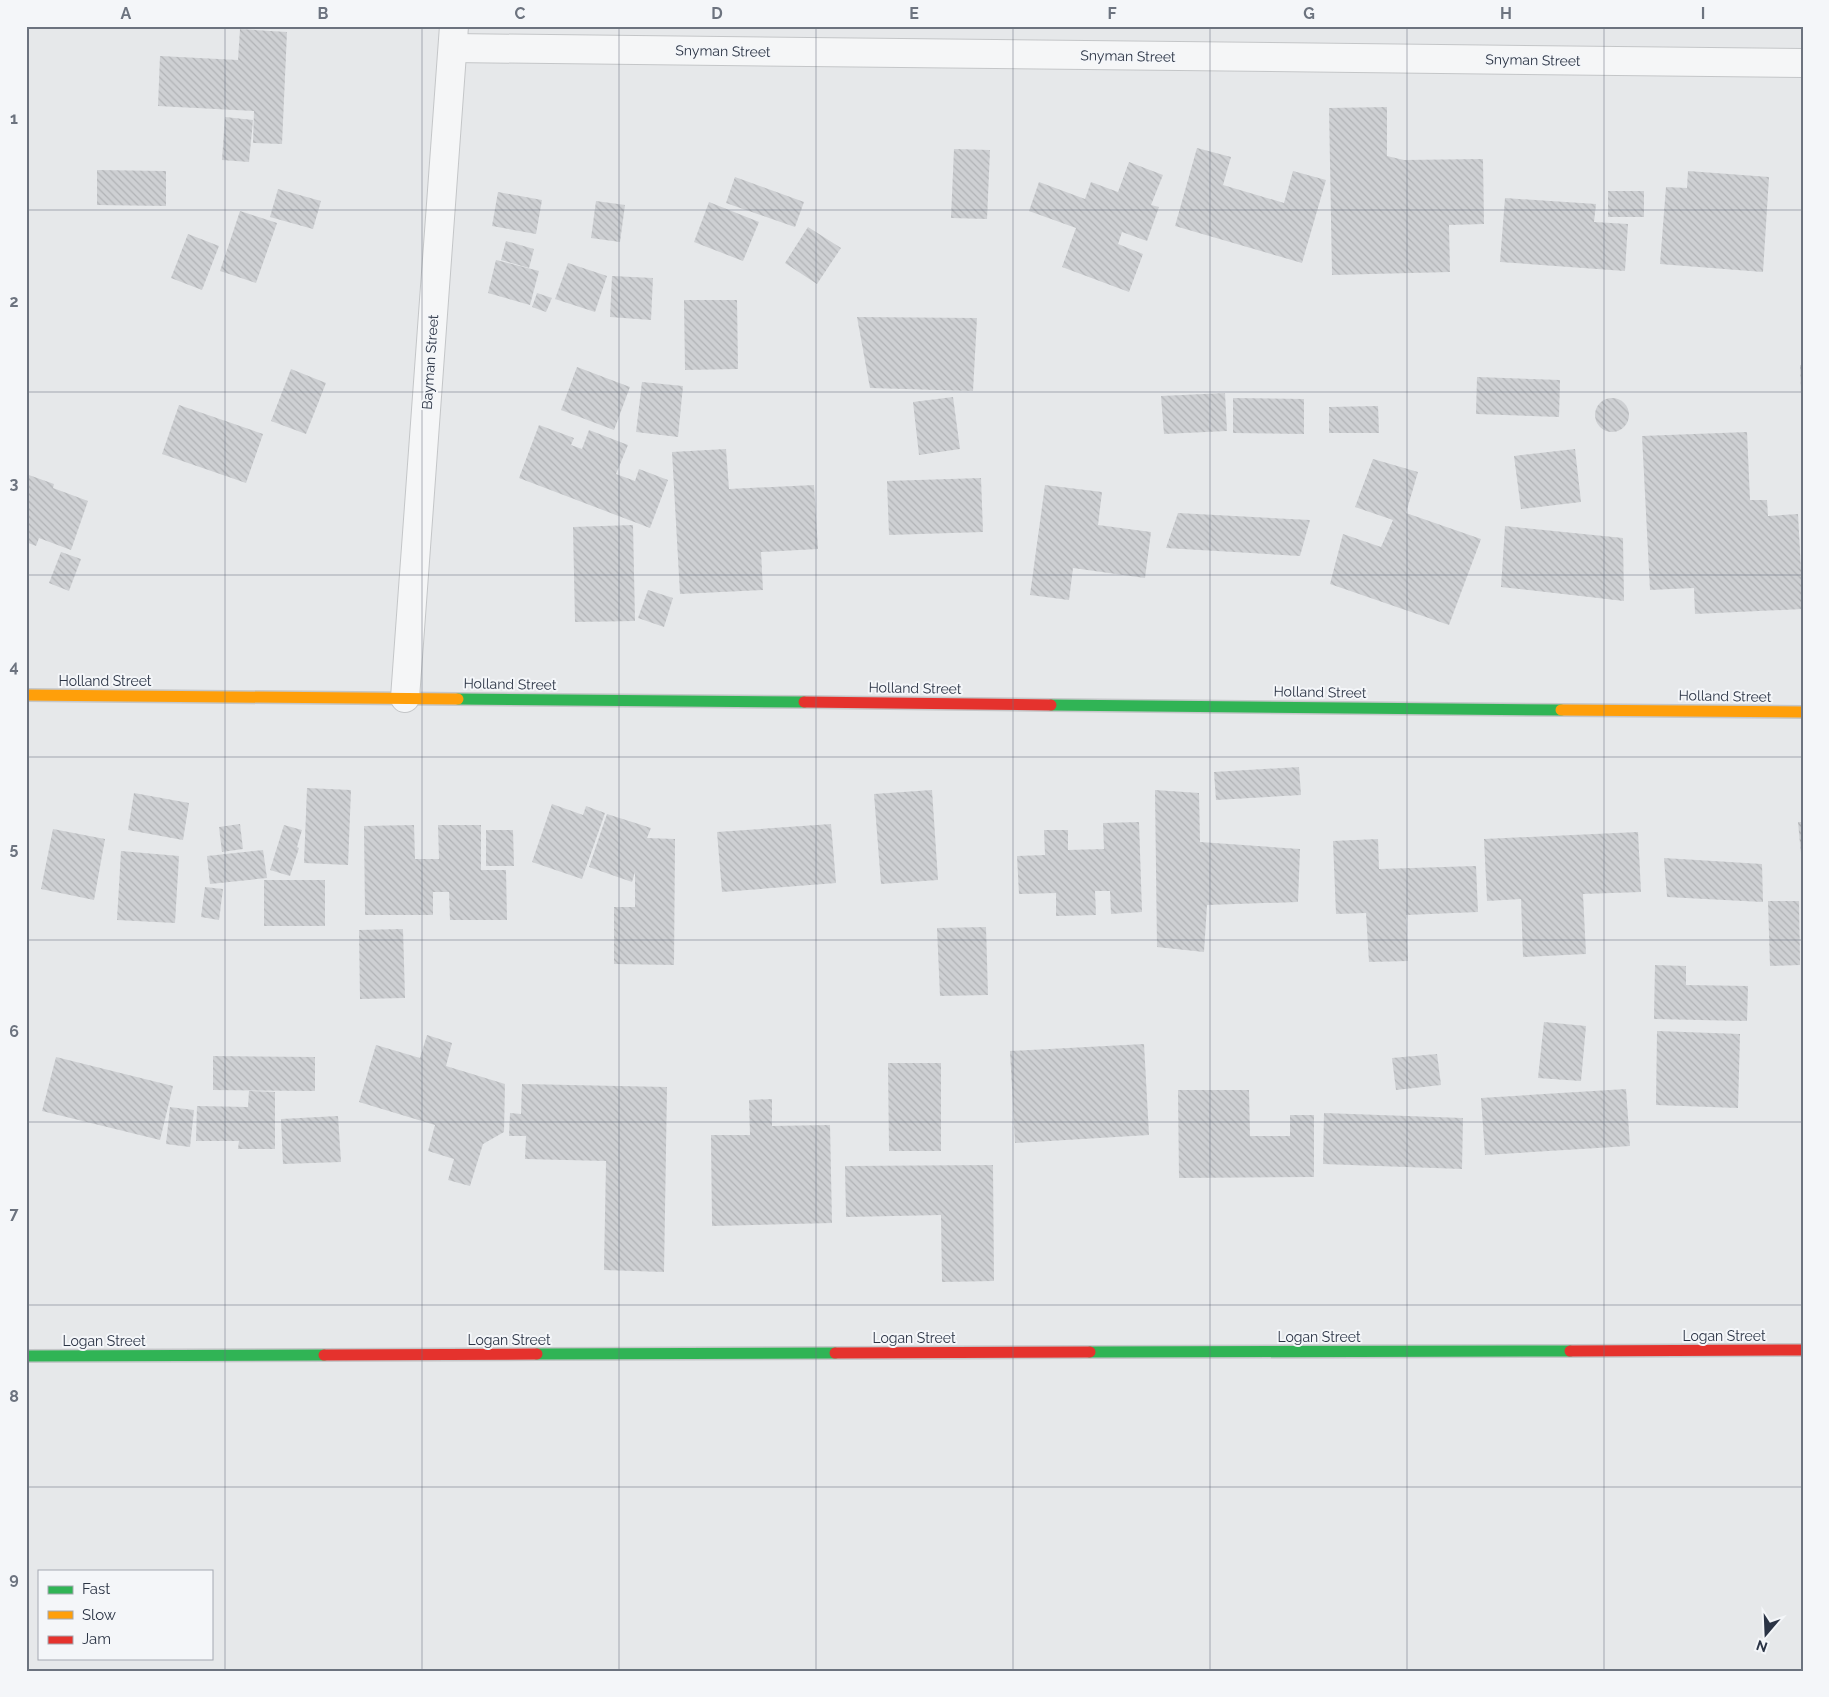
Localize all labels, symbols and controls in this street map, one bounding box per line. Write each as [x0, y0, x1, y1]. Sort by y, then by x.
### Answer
text: A [121, 4, 132, 23]
text: B [318, 4, 329, 23]
text: C [515, 4, 526, 23]
text: D [711, 4, 723, 23]
text: E [909, 4, 919, 23]
text: F [1107, 4, 1117, 23]
text: G [1303, 4, 1315, 23]
text: H [1500, 4, 1512, 23]
text: I [1701, 4, 1705, 23]
street label: Snyman Street [675, 42, 771, 60]
street label: Snyman Street [1080, 47, 1176, 65]
street label: Snyman Street [1485, 51, 1581, 69]
text: 1 [10, 109, 18, 128]
text: 2 [9, 292, 19, 311]
street label: Bayman Street [419, 314, 441, 410]
text: 3 [10, 474, 19, 493]
text: 4 [9, 657, 19, 676]
street label: Holland Street [58, 673, 152, 689]
street label: Holland Street [463, 675, 557, 693]
street label: Holland Street [868, 679, 962, 697]
street label: Holland Street [1273, 683, 1367, 701]
street label: Holland Street [1678, 687, 1772, 705]
text: 5 [10, 839, 19, 858]
text: 6 [9, 1022, 19, 1041]
text: 7 [10, 1204, 19, 1223]
street label: Logan Street [1682, 1328, 1766, 1344]
street label: Logan Street [1277, 1329, 1361, 1345]
street label: Logan Street [872, 1330, 956, 1346]
street label: Logan Street [467, 1332, 551, 1348]
street label: Logan Street [62, 1333, 146, 1349]
text: 8 [9, 1387, 19, 1406]
text: 9 [9, 1569, 19, 1588]
legend [38, 1570, 212, 1660]
text: Fast [82, 1580, 110, 1598]
text: Slow [82, 1606, 116, 1624]
north arrow [1742, 1610, 1792, 1660]
text: Jam [82, 1630, 111, 1648]
text: N [1754, 1637, 1769, 1656]

